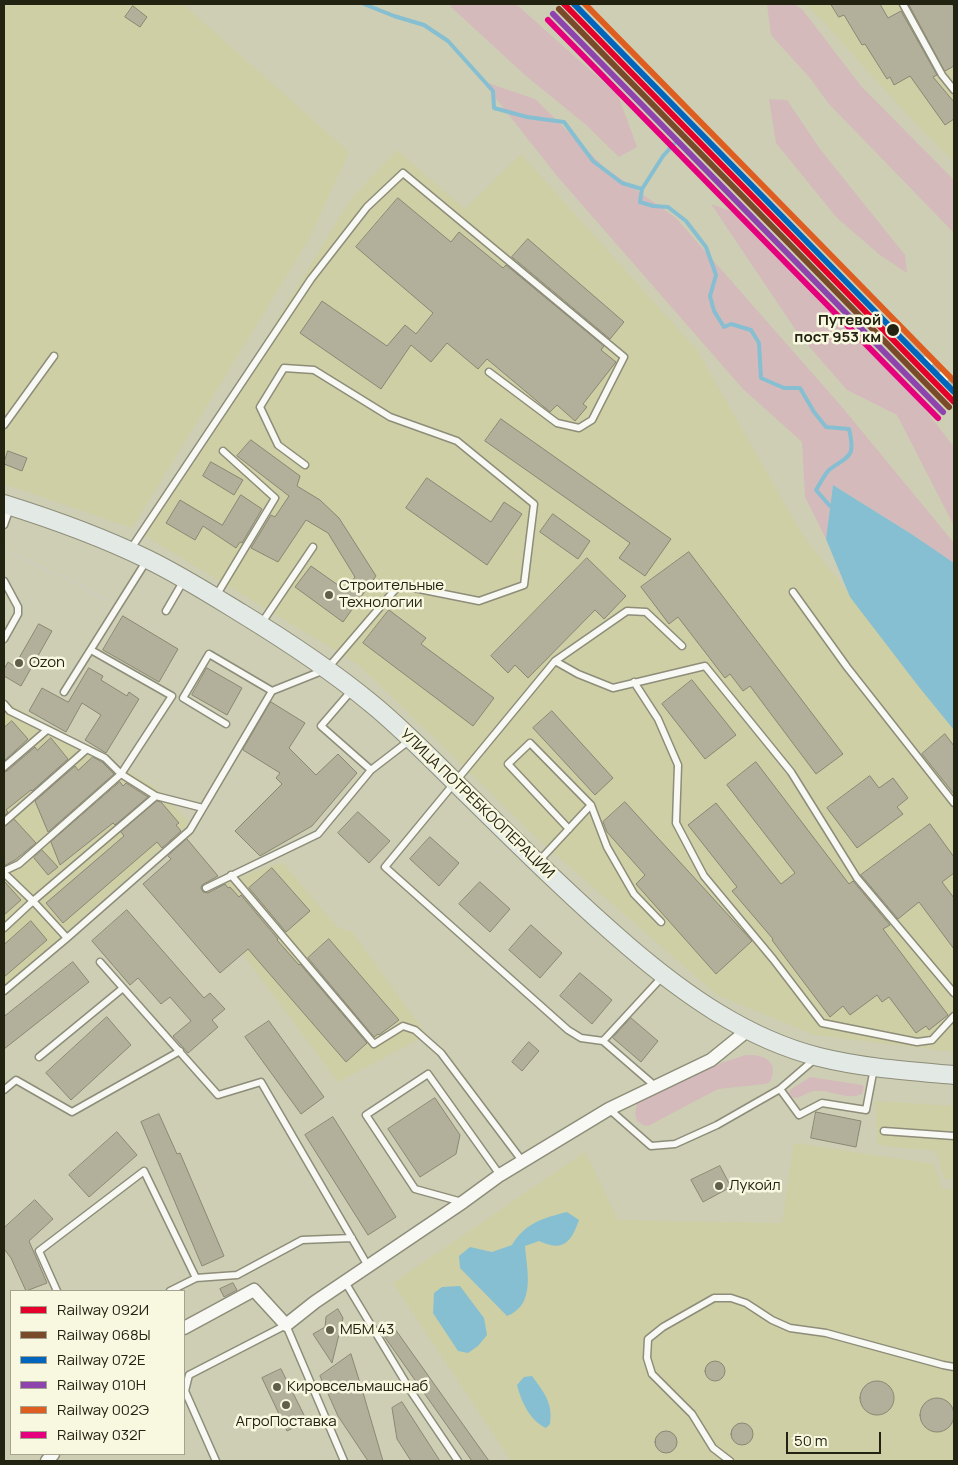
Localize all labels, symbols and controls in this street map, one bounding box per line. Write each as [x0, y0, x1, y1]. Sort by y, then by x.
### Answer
place label: Путевой пост 953 км [794, 312, 881, 347]
marker: Путевой пост 953 км [885, 322, 901, 338]
place label: Строительные Технологии [339, 577, 444, 612]
marker: Строительные Технологии [323, 589, 335, 601]
place label: Ozon [29, 654, 65, 672]
marker: Ozon [13, 657, 25, 669]
street label: УЛИЦА ПОТРЕБКООПЕРАЦИИ [396, 725, 558, 883]
place label: Лукойл [729, 1177, 781, 1195]
marker: Лукойл [713, 1180, 725, 1192]
legend [10, 1290, 185, 1455]
text: Railway 092И [57, 1299, 149, 1320]
place label: МБМ 43 [340, 1321, 394, 1339]
text: Railway 068Ы [57, 1324, 151, 1345]
marker: МБМ 43 [324, 1324, 336, 1336]
text: Railway 072Е [57, 1349, 145, 1370]
text: Railway 010Н [57, 1374, 146, 1395]
place label: Кировсельмашснаб [287, 1378, 428, 1396]
marker: Кировсельмашснаб [271, 1381, 283, 1393]
text: Railway 002Э [57, 1399, 149, 1420]
marker: АгроПоставка [280, 1399, 292, 1411]
place label: АгроПоставка [235, 1413, 337, 1431]
scale bar [788, 1422, 883, 1454]
text: Railway 032Г [57, 1424, 146, 1445]
text: 50 m [794, 1430, 828, 1451]

